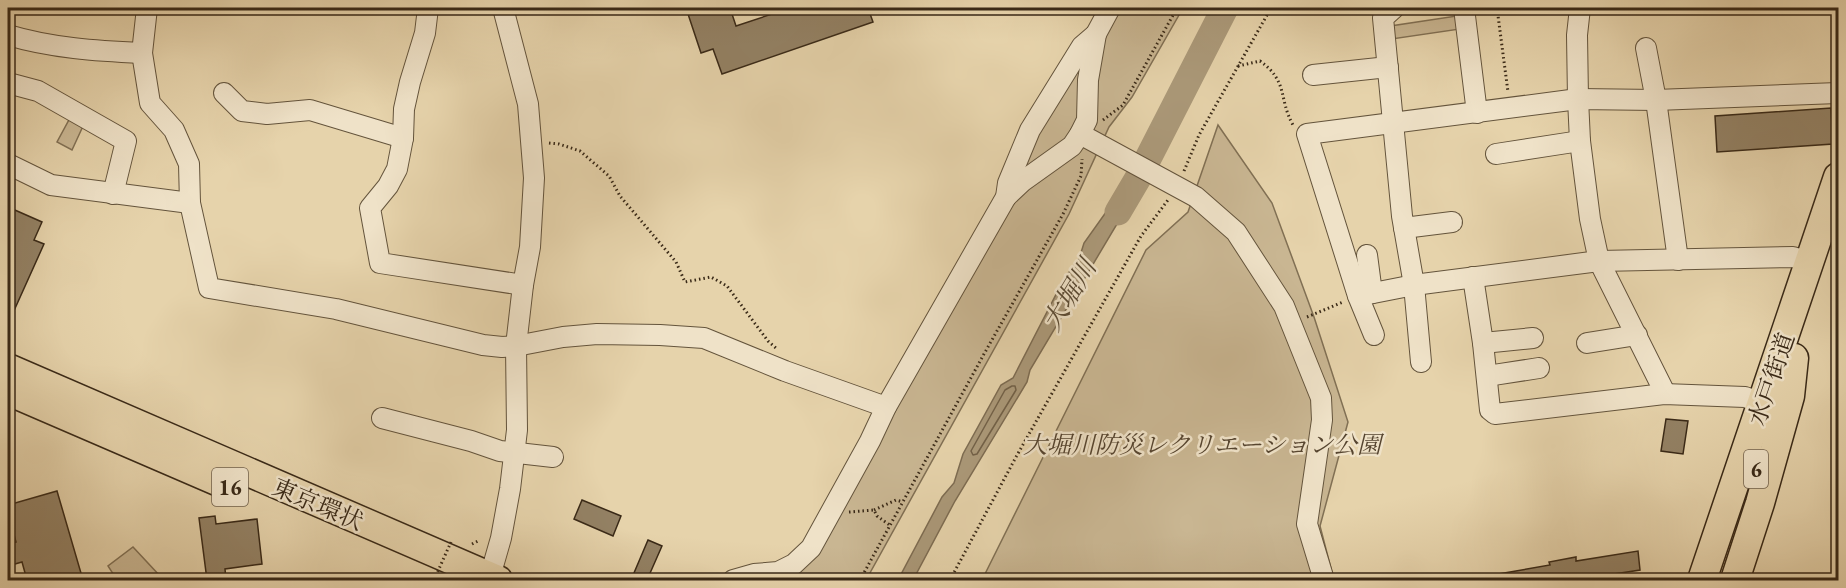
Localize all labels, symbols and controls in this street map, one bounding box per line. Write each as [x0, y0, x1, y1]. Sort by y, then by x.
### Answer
water label: 大堀川 [1034, 250, 1105, 337]
street label: 水戸街道 [1741, 329, 1801, 429]
park label: 大堀川防災レクリエーション公園 [1023, 429, 1385, 460]
road number: 6 [1744, 450, 1768, 488]
road number: 16 [212, 468, 248, 506]
street label: 東京環状 [268, 471, 368, 537]

